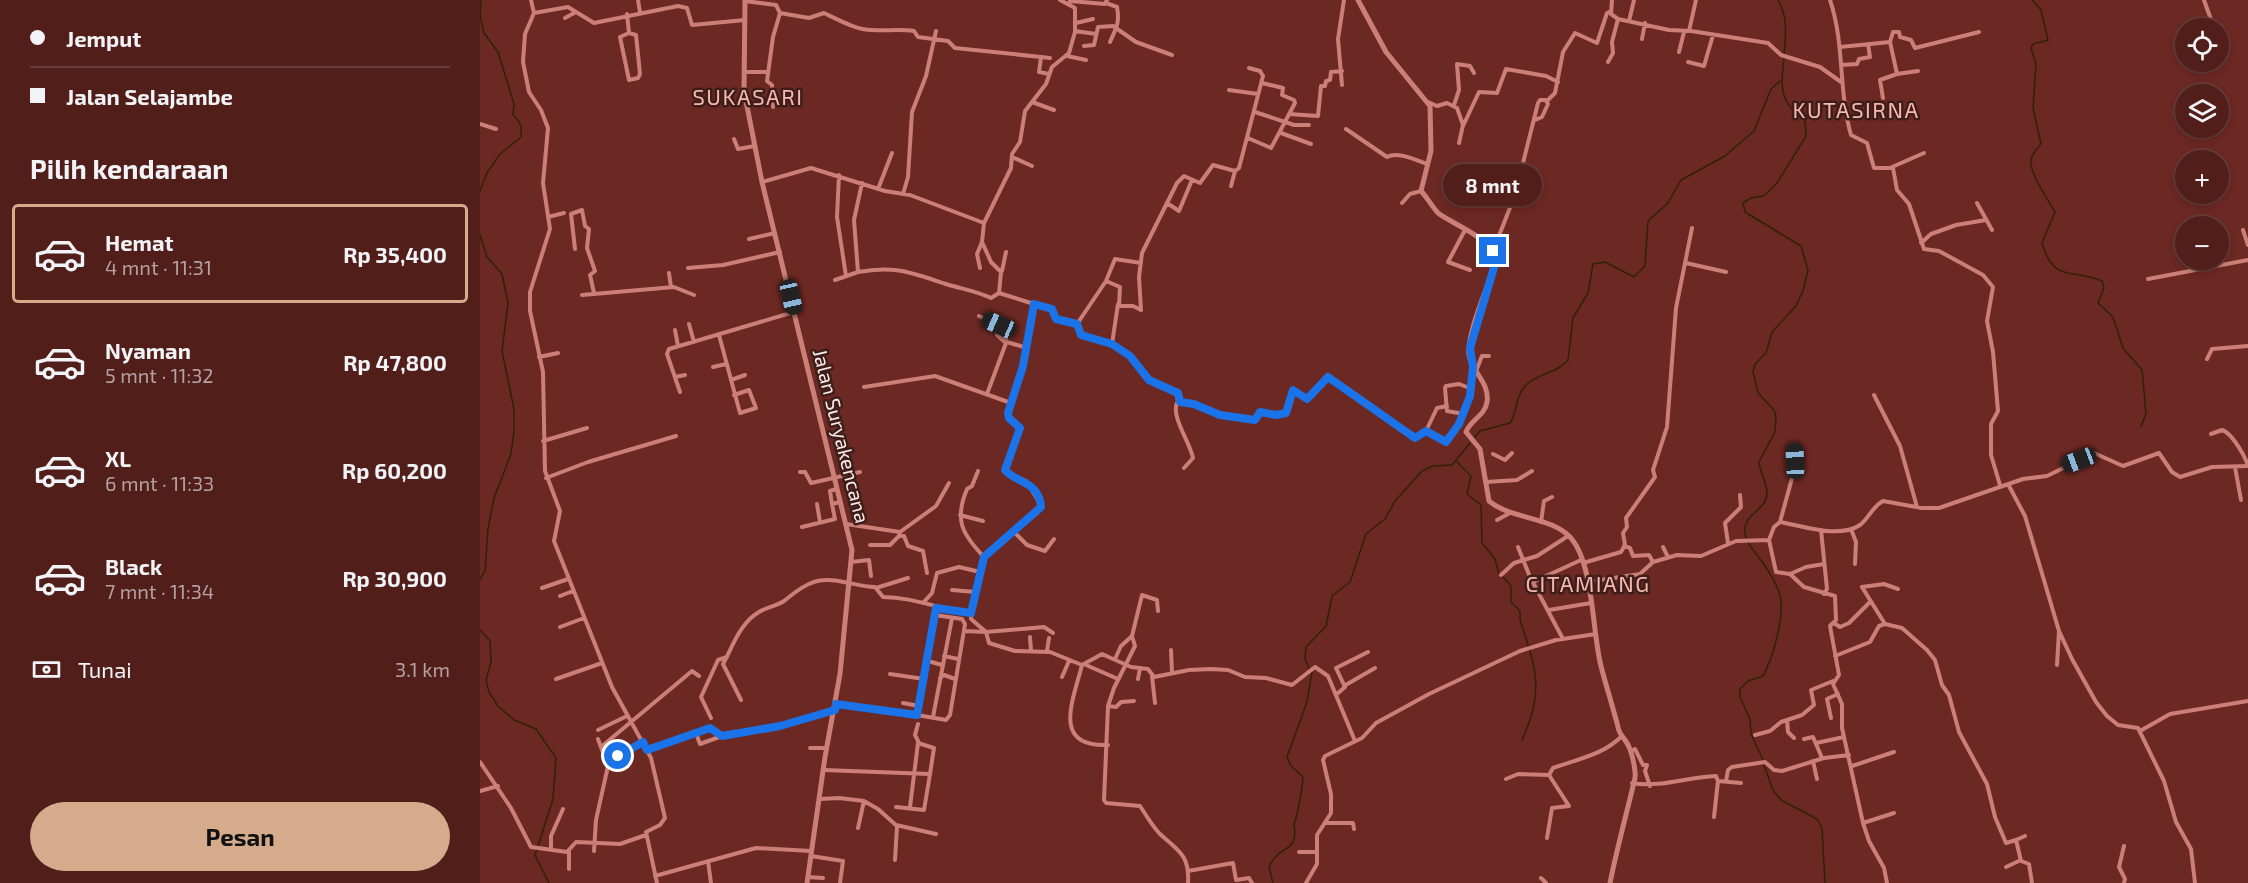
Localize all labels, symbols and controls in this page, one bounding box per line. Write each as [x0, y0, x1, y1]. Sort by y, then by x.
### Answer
map controls [2175, 18, 2229, 270]
button: locate [2175, 18, 2229, 72]
text: Jemput [66, 25, 141, 51]
text: Jalan Selajambe [66, 83, 233, 109]
district label: SUKASARI [692, 83, 804, 109]
button: layers [2175, 84, 2229, 138]
district label: KUTASIRNA [1792, 96, 1920, 122]
button: + [2175, 150, 2229, 204]
text: Pilih kendaraan [30, 152, 229, 184]
callout: 8 mnt [1444, 164, 1542, 206]
text: 8 mnt [1465, 173, 1520, 197]
button: − [2175, 216, 2229, 270]
icon: car [33, 227, 87, 281]
text: Hemat [105, 229, 174, 255]
route end [1479, 237, 1506, 264]
text: Rp 35,400 [343, 241, 447, 267]
text: 4 mnt · 11:31 [105, 255, 212, 279]
car [778, 277, 804, 317]
car [979, 309, 1019, 341]
icon: car [33, 335, 87, 389]
text: Nyaman [105, 337, 191, 363]
street label: Jalan Suryakencana [809, 346, 875, 525]
text: Rp 47,800 [343, 349, 447, 375]
text: 5 mnt · 11:32 [105, 363, 214, 387]
icon: car [33, 443, 87, 497]
car [1785, 443, 1805, 479]
text: XL [105, 445, 131, 471]
car [2059, 445, 2099, 475]
text: Rp 60,200 [342, 457, 447, 483]
text: 6 mnt · 11:33 [105, 471, 214, 495]
icon: car [33, 551, 87, 605]
text: Black [105, 553, 162, 579]
text: Rp 30,900 [342, 565, 447, 591]
district label: CITAMIANG [1525, 570, 1651, 596]
text: 7 mnt · 11:34 [105, 579, 214, 603]
icon: cash [30, 653, 63, 686]
text: Tunai [78, 656, 132, 682]
text: 3.1 km [395, 657, 450, 681]
route start [604, 742, 631, 769]
button: Pesan [30, 802, 450, 871]

